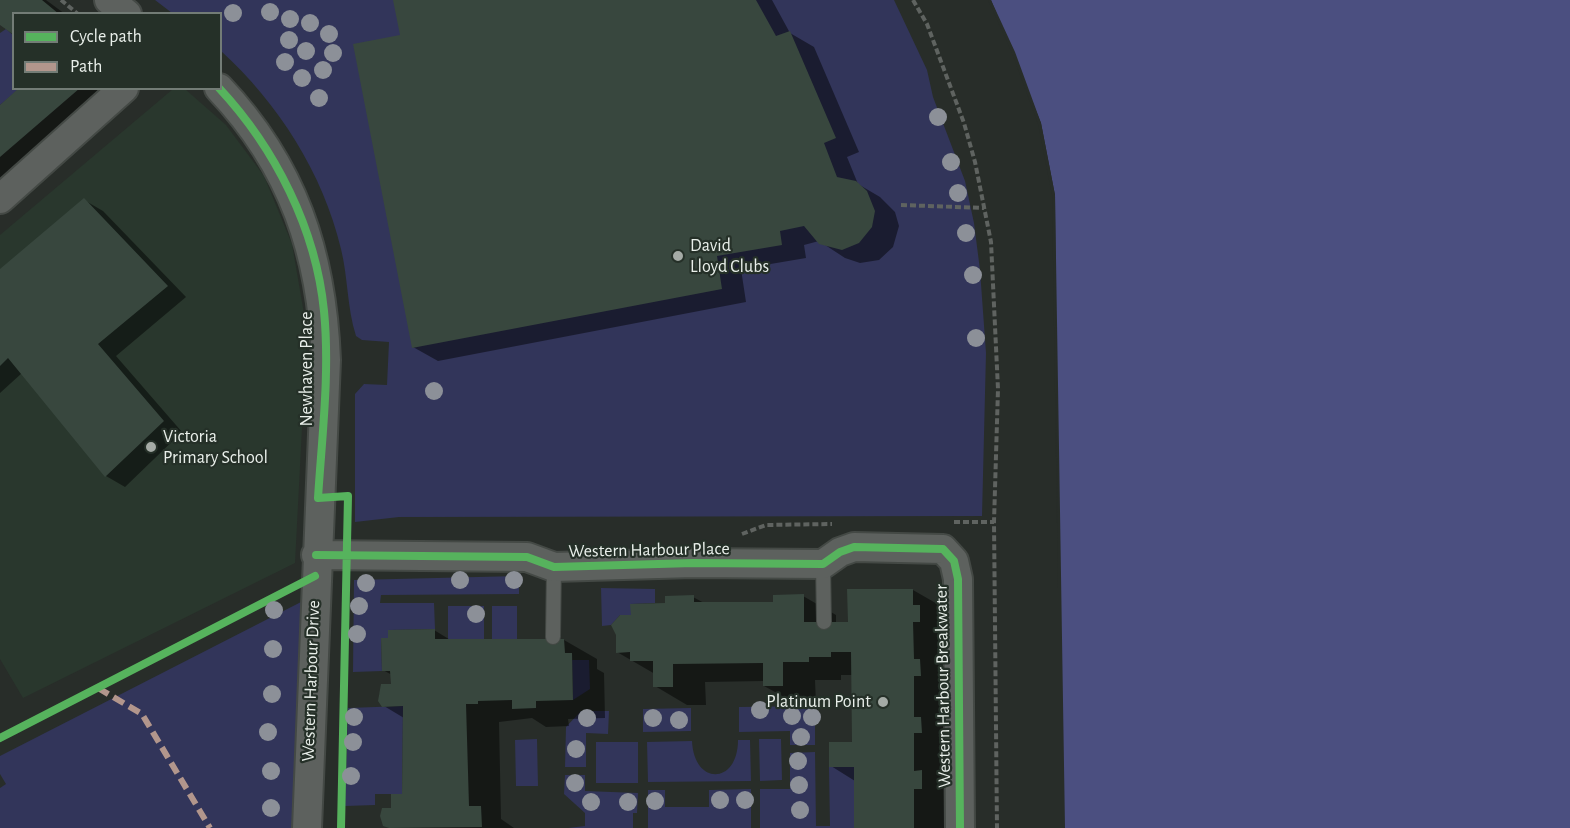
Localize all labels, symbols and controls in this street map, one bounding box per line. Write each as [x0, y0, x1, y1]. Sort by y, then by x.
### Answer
legend [12, 12, 222, 90]
text: Cycle path [70, 28, 142, 46]
text: Path [70, 58, 102, 76]
place label: David Lloyd Clubs [690, 235, 769, 278]
marker: David Lloyd Clubs [671, 249, 685, 263]
street label: Newhaven Place [296, 311, 318, 427]
place label: Victoria Primary School [163, 426, 268, 468]
marker: Victoria Primary School [144, 440, 158, 454]
street label: Western Harbour Place [568, 538, 730, 562]
street label: Western Harbour Breakwater [930, 584, 956, 788]
street label: Western Harbour Drive [297, 600, 325, 762]
place label: Platinum Point [766, 691, 871, 713]
marker: Platinum Point [876, 695, 890, 709]

